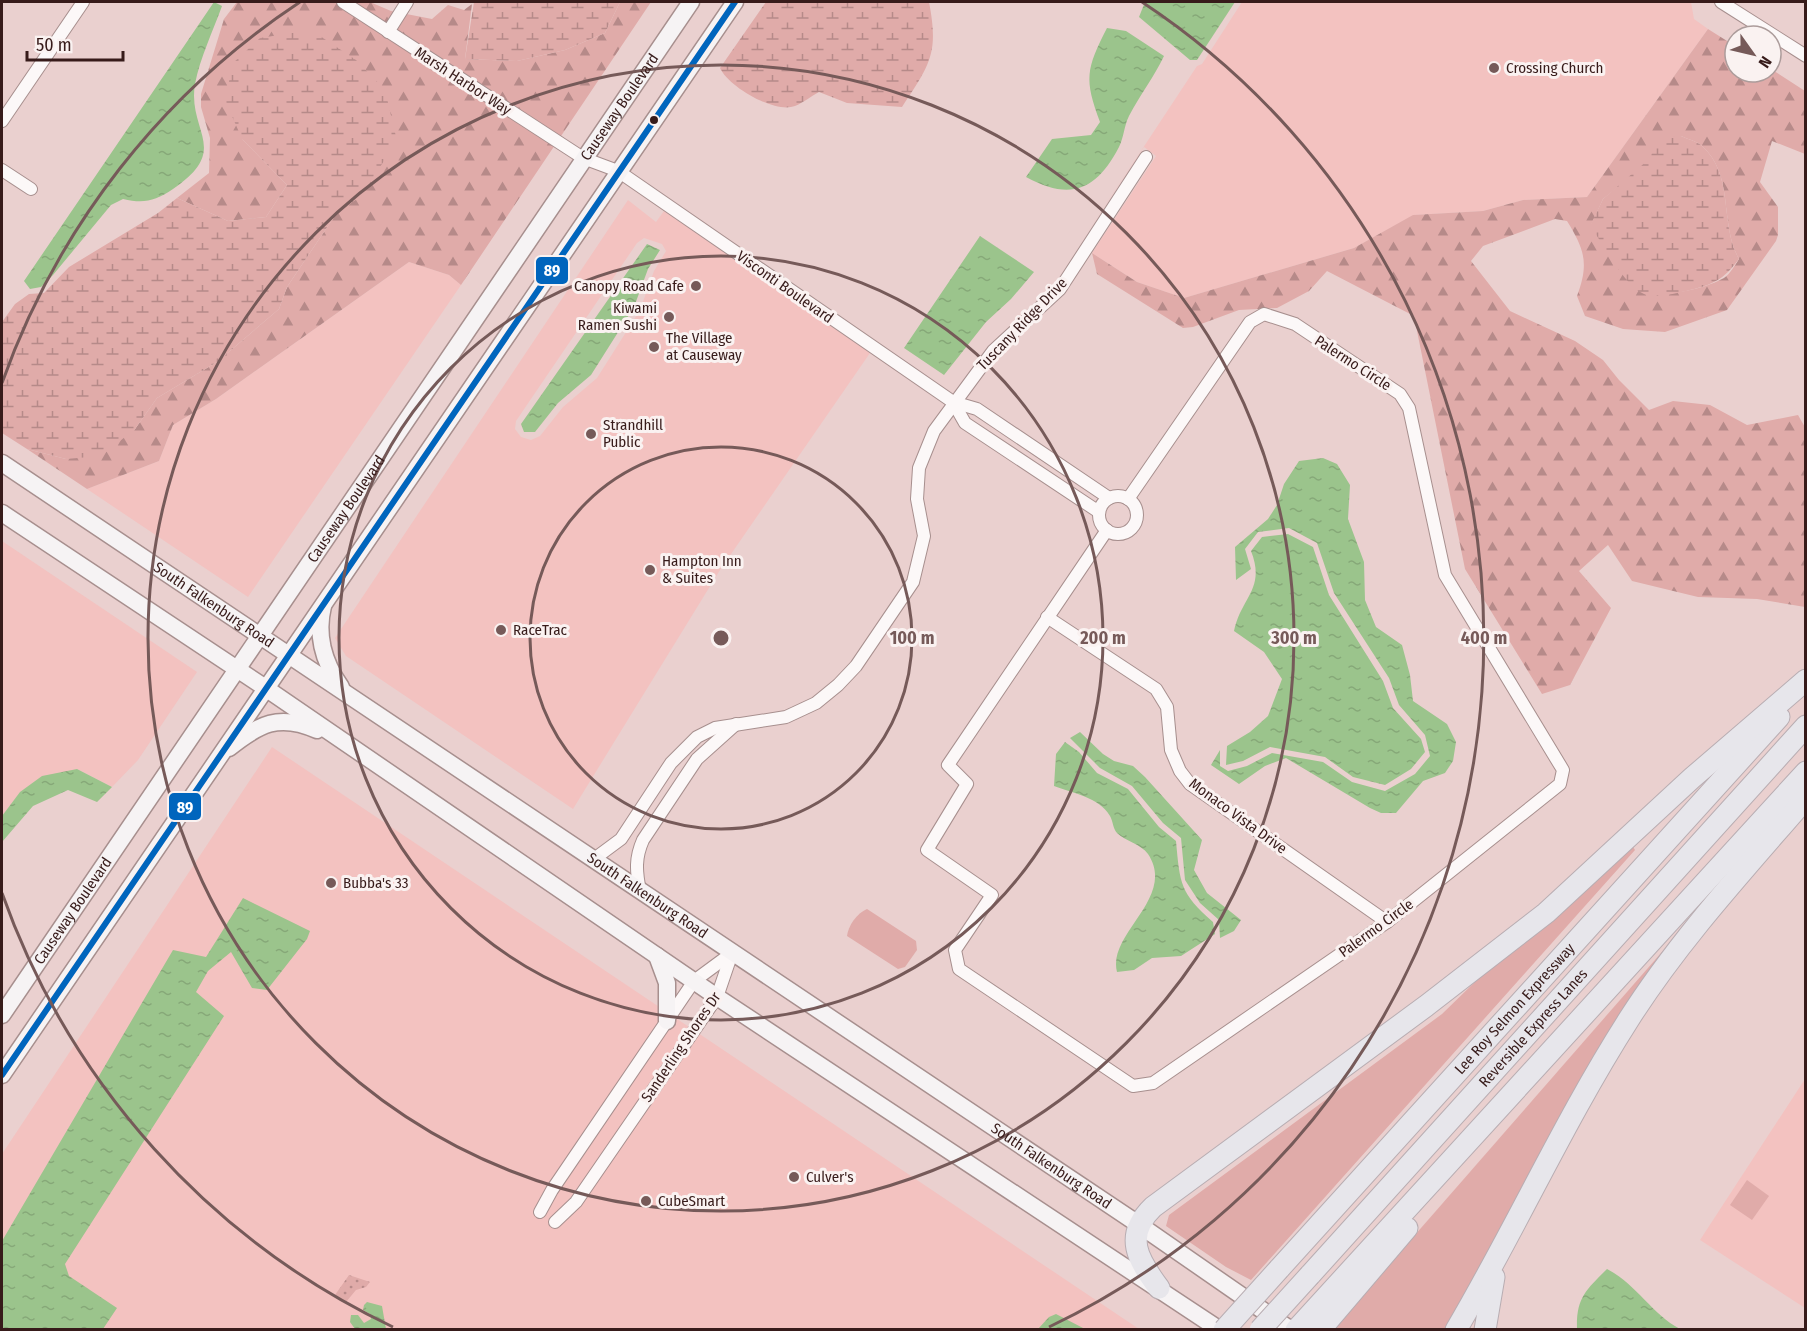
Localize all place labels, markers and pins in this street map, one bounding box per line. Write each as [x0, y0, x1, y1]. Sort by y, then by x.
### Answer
place label: Crossing Church [1506, 59, 1603, 77]
marker: Crossing Church [1487, 61, 1501, 75]
unlabelled marker [648, 114, 660, 126]
place label: Canopy Road Cafe [574, 277, 684, 295]
marker: Canopy Road Cafe [689, 279, 703, 293]
place label: Kiwami Ramen Sushi [578, 299, 657, 334]
marker: Kiwami Ramen Sushi [662, 310, 676, 324]
place label: The Village at Causeway [666, 329, 742, 364]
marker: The Village at Causeway [647, 340, 661, 354]
place label: Strandhill Public [603, 416, 663, 451]
marker: Strandhill Public [584, 427, 598, 441]
place label: Hampton Inn & Suites [662, 552, 742, 587]
marker: Hampton Inn & Suites [643, 563, 657, 577]
place label: RaceTrac [513, 621, 568, 639]
marker: RaceTrac [494, 623, 508, 637]
centre of rings [711, 628, 731, 648]
place label: Bubba's 33 [343, 874, 409, 892]
marker: Bubba's 33 [324, 876, 338, 890]
place label: Culver's [806, 1168, 854, 1186]
marker: Culver's [787, 1170, 801, 1184]
place label: CubeSmart [658, 1192, 725, 1210]
marker: CubeSmart [639, 1194, 653, 1208]

